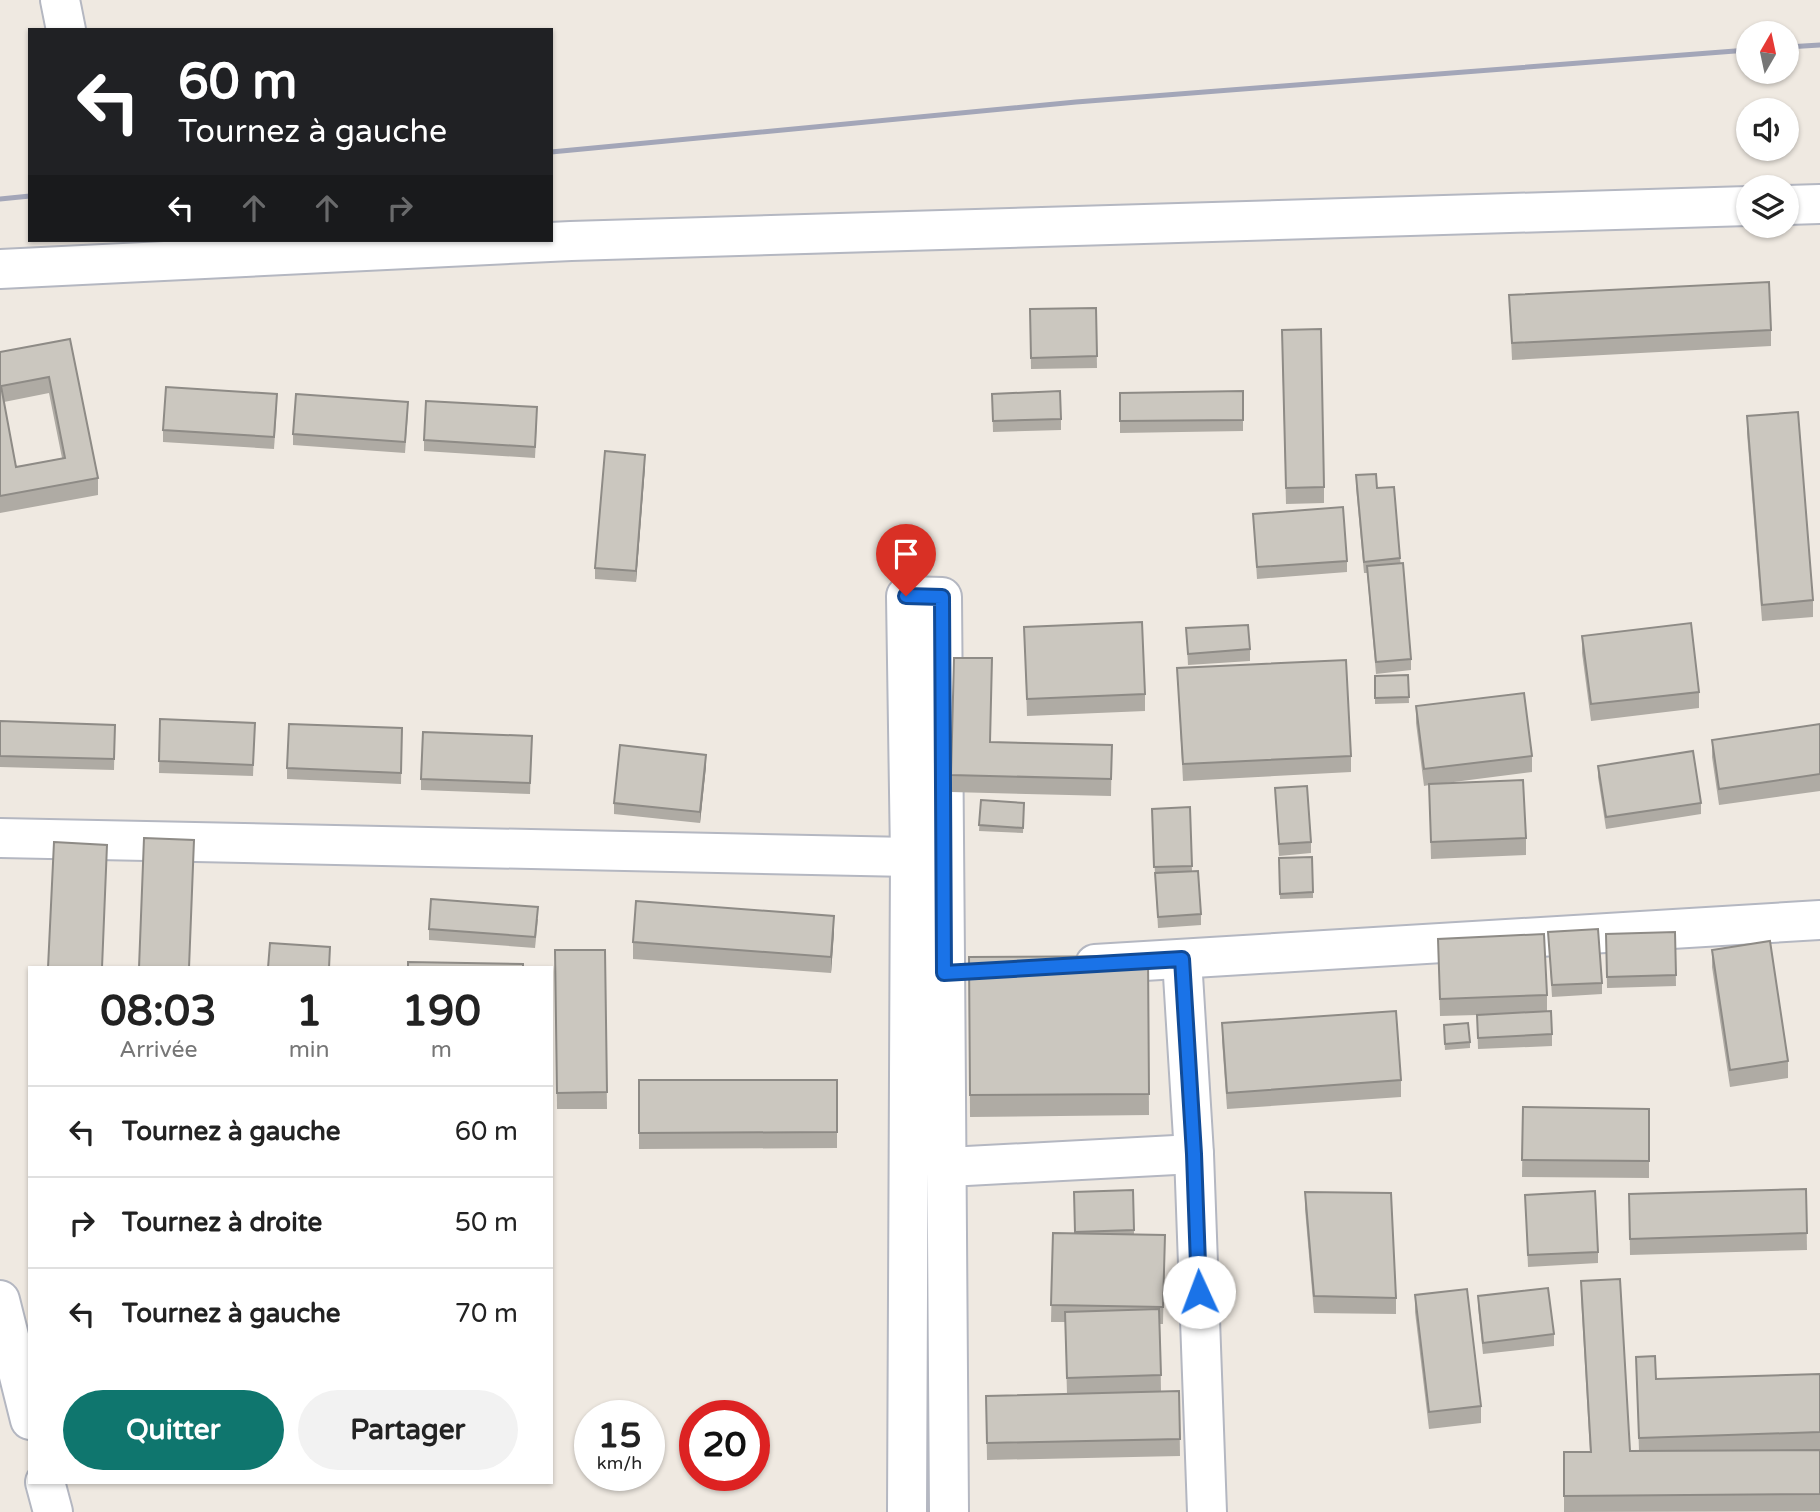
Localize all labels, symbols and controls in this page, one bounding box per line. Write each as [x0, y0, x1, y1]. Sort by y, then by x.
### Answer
north arrow [1736, 21, 1799, 84]
map controls [1736, 21, 1799, 238]
text: 60 m [178, 53, 297, 112]
icon: left [63, 56, 154, 147]
button: sound [1736, 98, 1799, 161]
text: Tournez à gauche [178, 113, 447, 151]
button: layers [1736, 175, 1799, 238]
icon: left [162, 189, 200, 227]
icon: ahead [235, 189, 273, 227]
icon: ahead [308, 189, 346, 227]
icon: right [381, 189, 419, 227]
pin [876, 524, 936, 596]
icon: arrive [887, 535, 925, 573]
text: 08:03 [100, 986, 217, 1037]
text: 1 [296, 986, 322, 1037]
text: 190 [402, 986, 481, 1037]
text: Arrivée [119, 1036, 198, 1064]
text: min [289, 1036, 330, 1064]
text: m [431, 1036, 452, 1064]
icon: left [63, 1113, 101, 1151]
text: Tournez à gauche [122, 1116, 341, 1147]
text: 60 m [455, 1116, 518, 1147]
icon: right [63, 1204, 101, 1242]
text: Tournez à droite [122, 1207, 322, 1238]
text: 50 m [455, 1207, 518, 1238]
position arrow [1162, 1255, 1236, 1329]
icon: left [63, 1295, 101, 1333]
text: Tournez à gauche [122, 1298, 341, 1329]
text: 70 m [455, 1298, 518, 1329]
button: Quitter [63, 1390, 284, 1470]
button: Partager [298, 1390, 518, 1470]
speed limit sign: 20 [679, 1400, 770, 1491]
text: 15 [598, 1415, 641, 1457]
text: km/h [597, 1452, 642, 1474]

